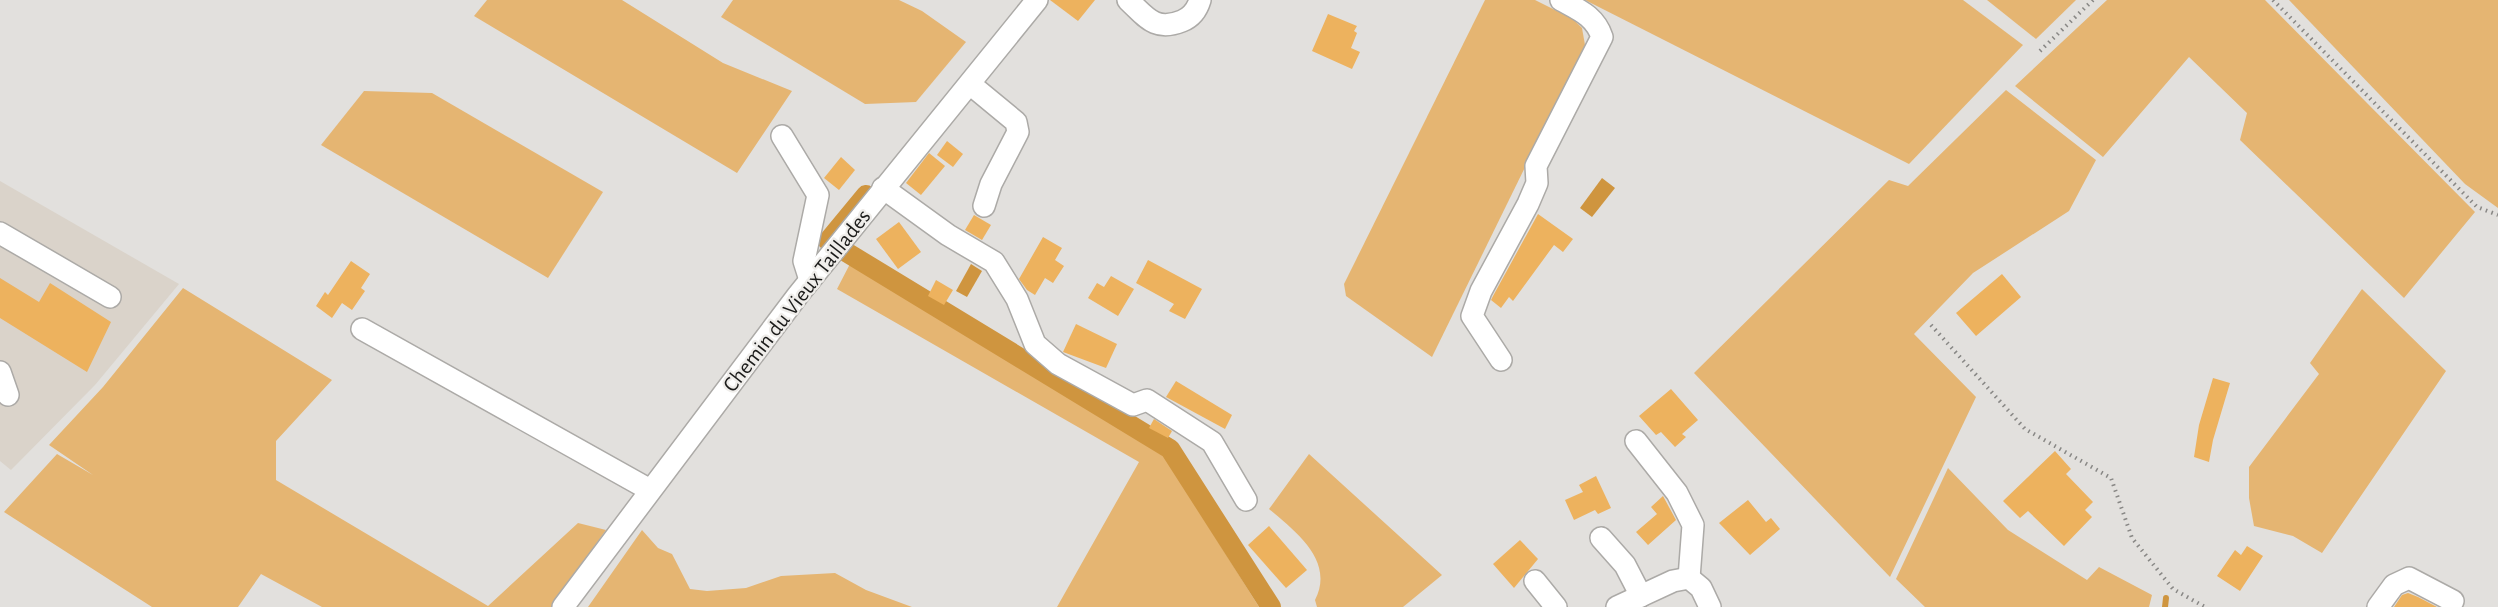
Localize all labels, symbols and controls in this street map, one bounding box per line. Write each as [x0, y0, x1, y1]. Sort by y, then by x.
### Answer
street label: Chemin du Vieux Taillades [719, 205, 875, 396]

